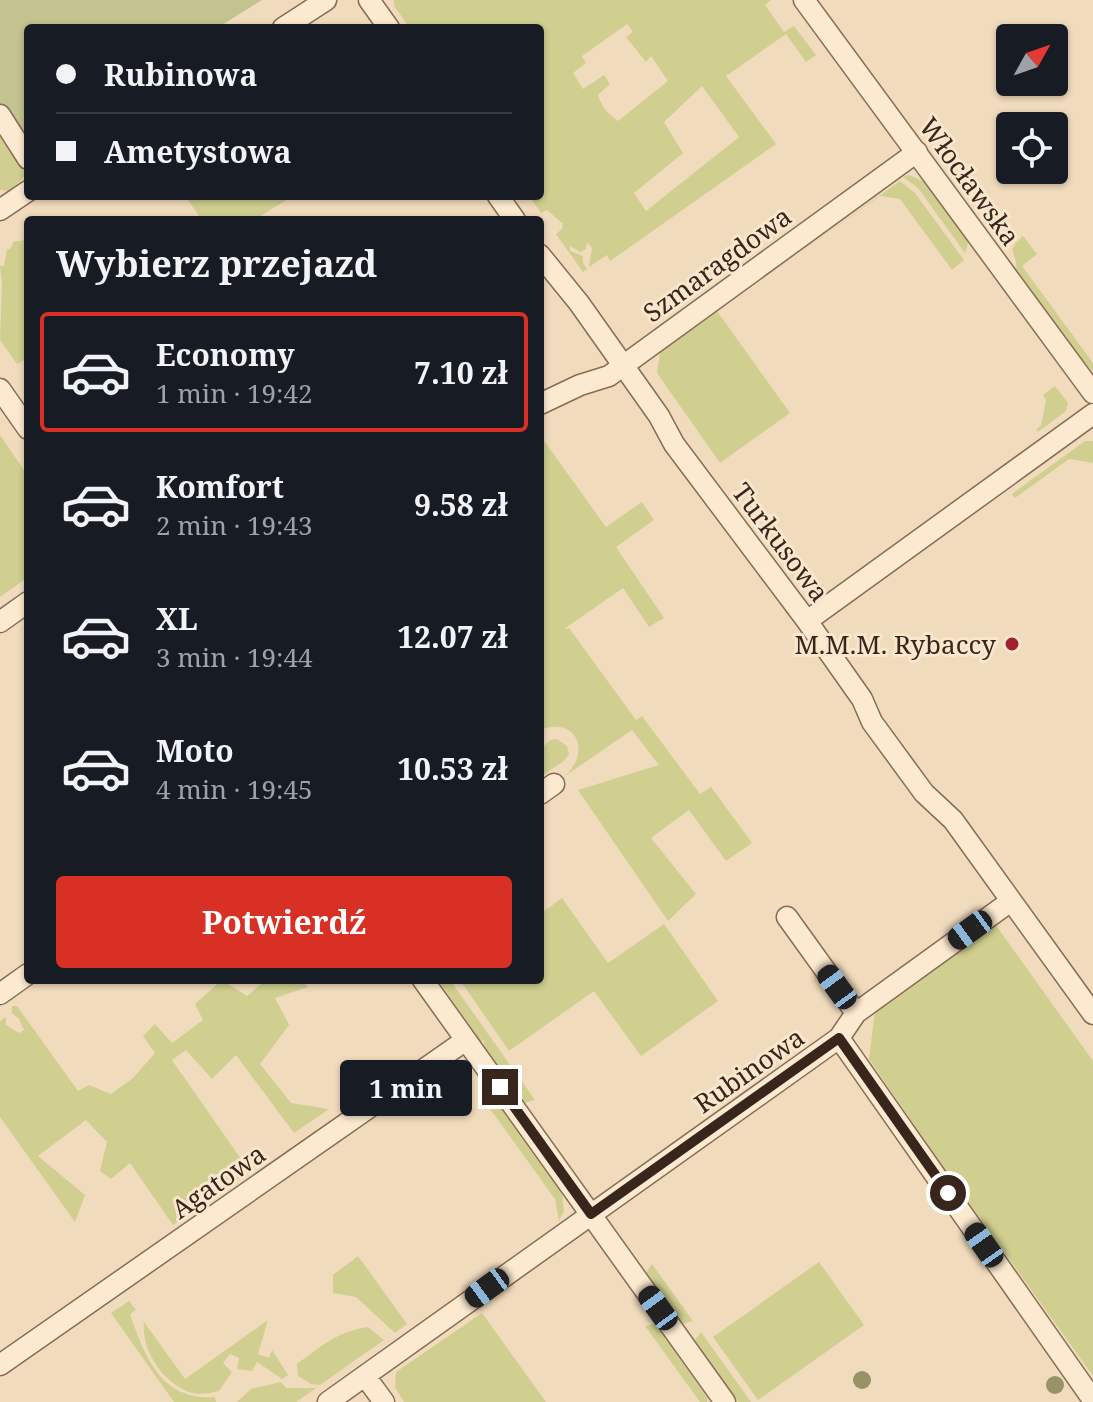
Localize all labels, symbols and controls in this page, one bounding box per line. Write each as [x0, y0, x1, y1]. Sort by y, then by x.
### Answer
north arrow [996, 24, 1068, 96]
map controls [996, 24, 1068, 184]
text: Rubinowa [104, 54, 258, 95]
street label: Włocławska [911, 110, 1029, 252]
button: locate [996, 112, 1068, 184]
text: Ametystowa [104, 131, 292, 172]
street label: Szmaragdowa [636, 198, 798, 330]
text: Wybierz przejazd [56, 239, 377, 288]
text: Economy [156, 334, 295, 375]
icon: car [60, 336, 132, 408]
text: 7.10 zł [414, 352, 508, 393]
text: 1 min · 19:42 [156, 375, 313, 411]
text: Komfort [156, 466, 284, 507]
icon: car [60, 468, 132, 540]
street label: Turkusowa [724, 475, 838, 609]
text: 9.58 zł [414, 484, 508, 525]
text: 2 min · 19:43 [156, 507, 313, 543]
text: XL [156, 598, 198, 639]
icon: car [60, 600, 132, 672]
text: 12.07 zł [397, 616, 508, 657]
place label: M.M.M. Rybaccy [794, 626, 996, 662]
marker: M.M.M. Rybaccy [1003, 635, 1021, 653]
text: 3 min · 19:44 [156, 639, 313, 675]
text: Moto [156, 730, 234, 771]
icon: car [60, 732, 132, 804]
text: 10.53 zł [397, 748, 508, 789]
text: 4 min · 19:45 [156, 771, 313, 807]
button: Potwierdź [56, 876, 512, 968]
car [944, 906, 996, 954]
car [813, 961, 861, 1013]
street label: Rubinowa [687, 1019, 811, 1121]
callout: 1 min [340, 1059, 472, 1115]
route end [482, 1069, 518, 1105]
text: 1 min [369, 1070, 443, 1106]
street label: Agatowa [164, 1135, 272, 1227]
route start [930, 1175, 966, 1211]
car [960, 1218, 1008, 1272]
car [461, 1264, 513, 1312]
car [634, 1282, 682, 1334]

